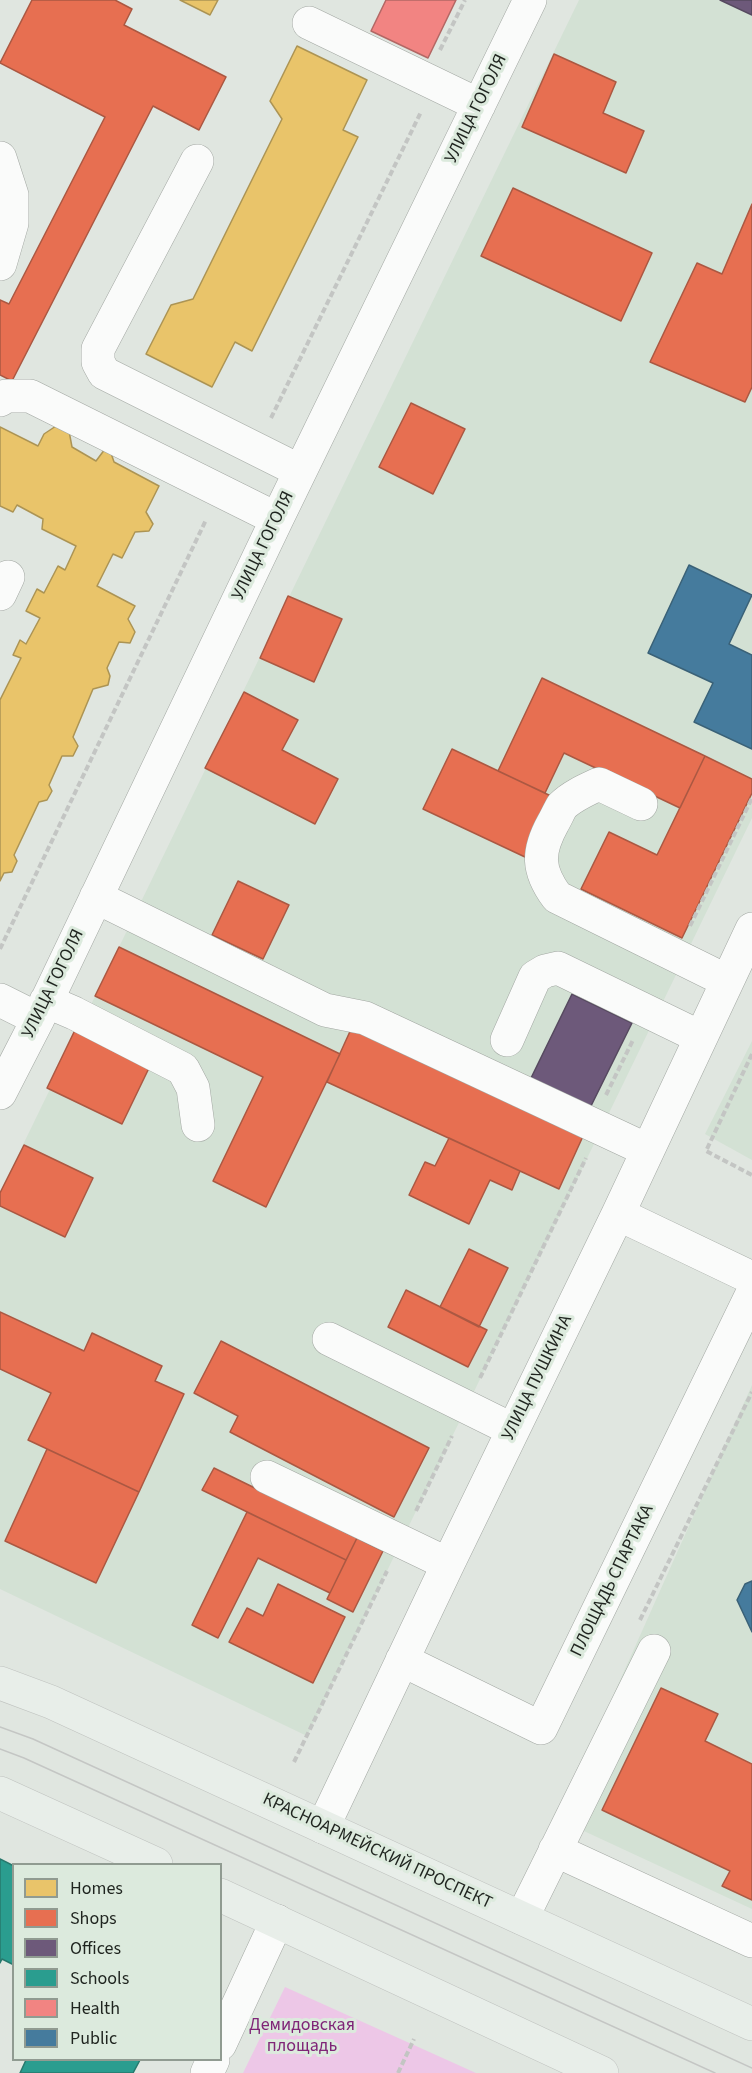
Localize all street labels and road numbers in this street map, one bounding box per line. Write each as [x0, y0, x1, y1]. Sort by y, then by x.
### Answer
street label: УЛИЦА ГОГОЛЯ [441, 51, 513, 167]
street label: УЛИЦА ГОГОЛЯ [228, 488, 300, 604]
street label: УЛИЦА ГОГОЛЯ [18, 926, 90, 1042]
street label: УЛИЦА ПУШКИНА [498, 1312, 578, 1444]
street label: ПЛОЩАДЬ СПАРТАКА [567, 1501, 659, 1661]
street label: КРАСНОАРМЕЙСКИЙ ПРОСПЕКТ [259, 1789, 495, 1915]

